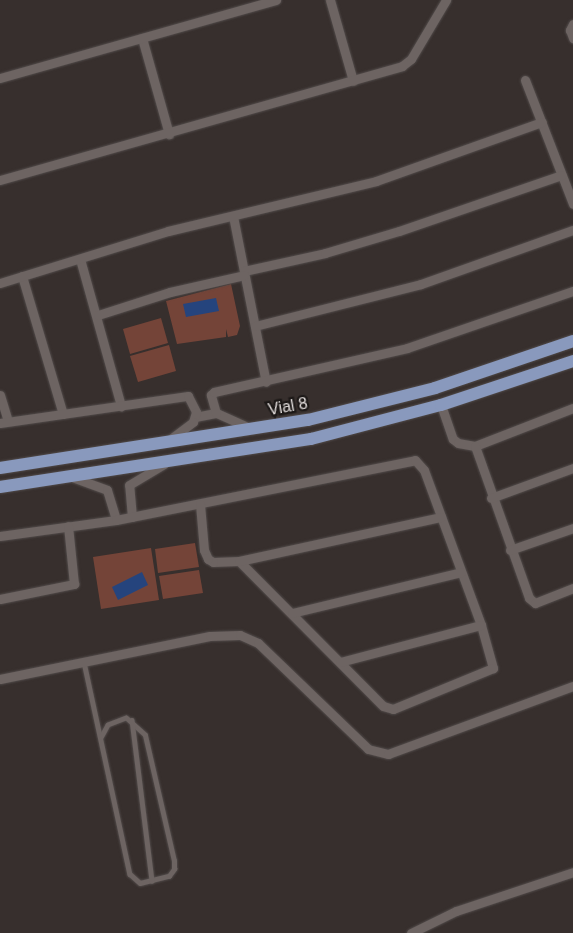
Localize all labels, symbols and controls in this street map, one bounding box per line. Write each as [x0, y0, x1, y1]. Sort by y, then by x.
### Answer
street label: Vial 8 [267, 394, 309, 420]

